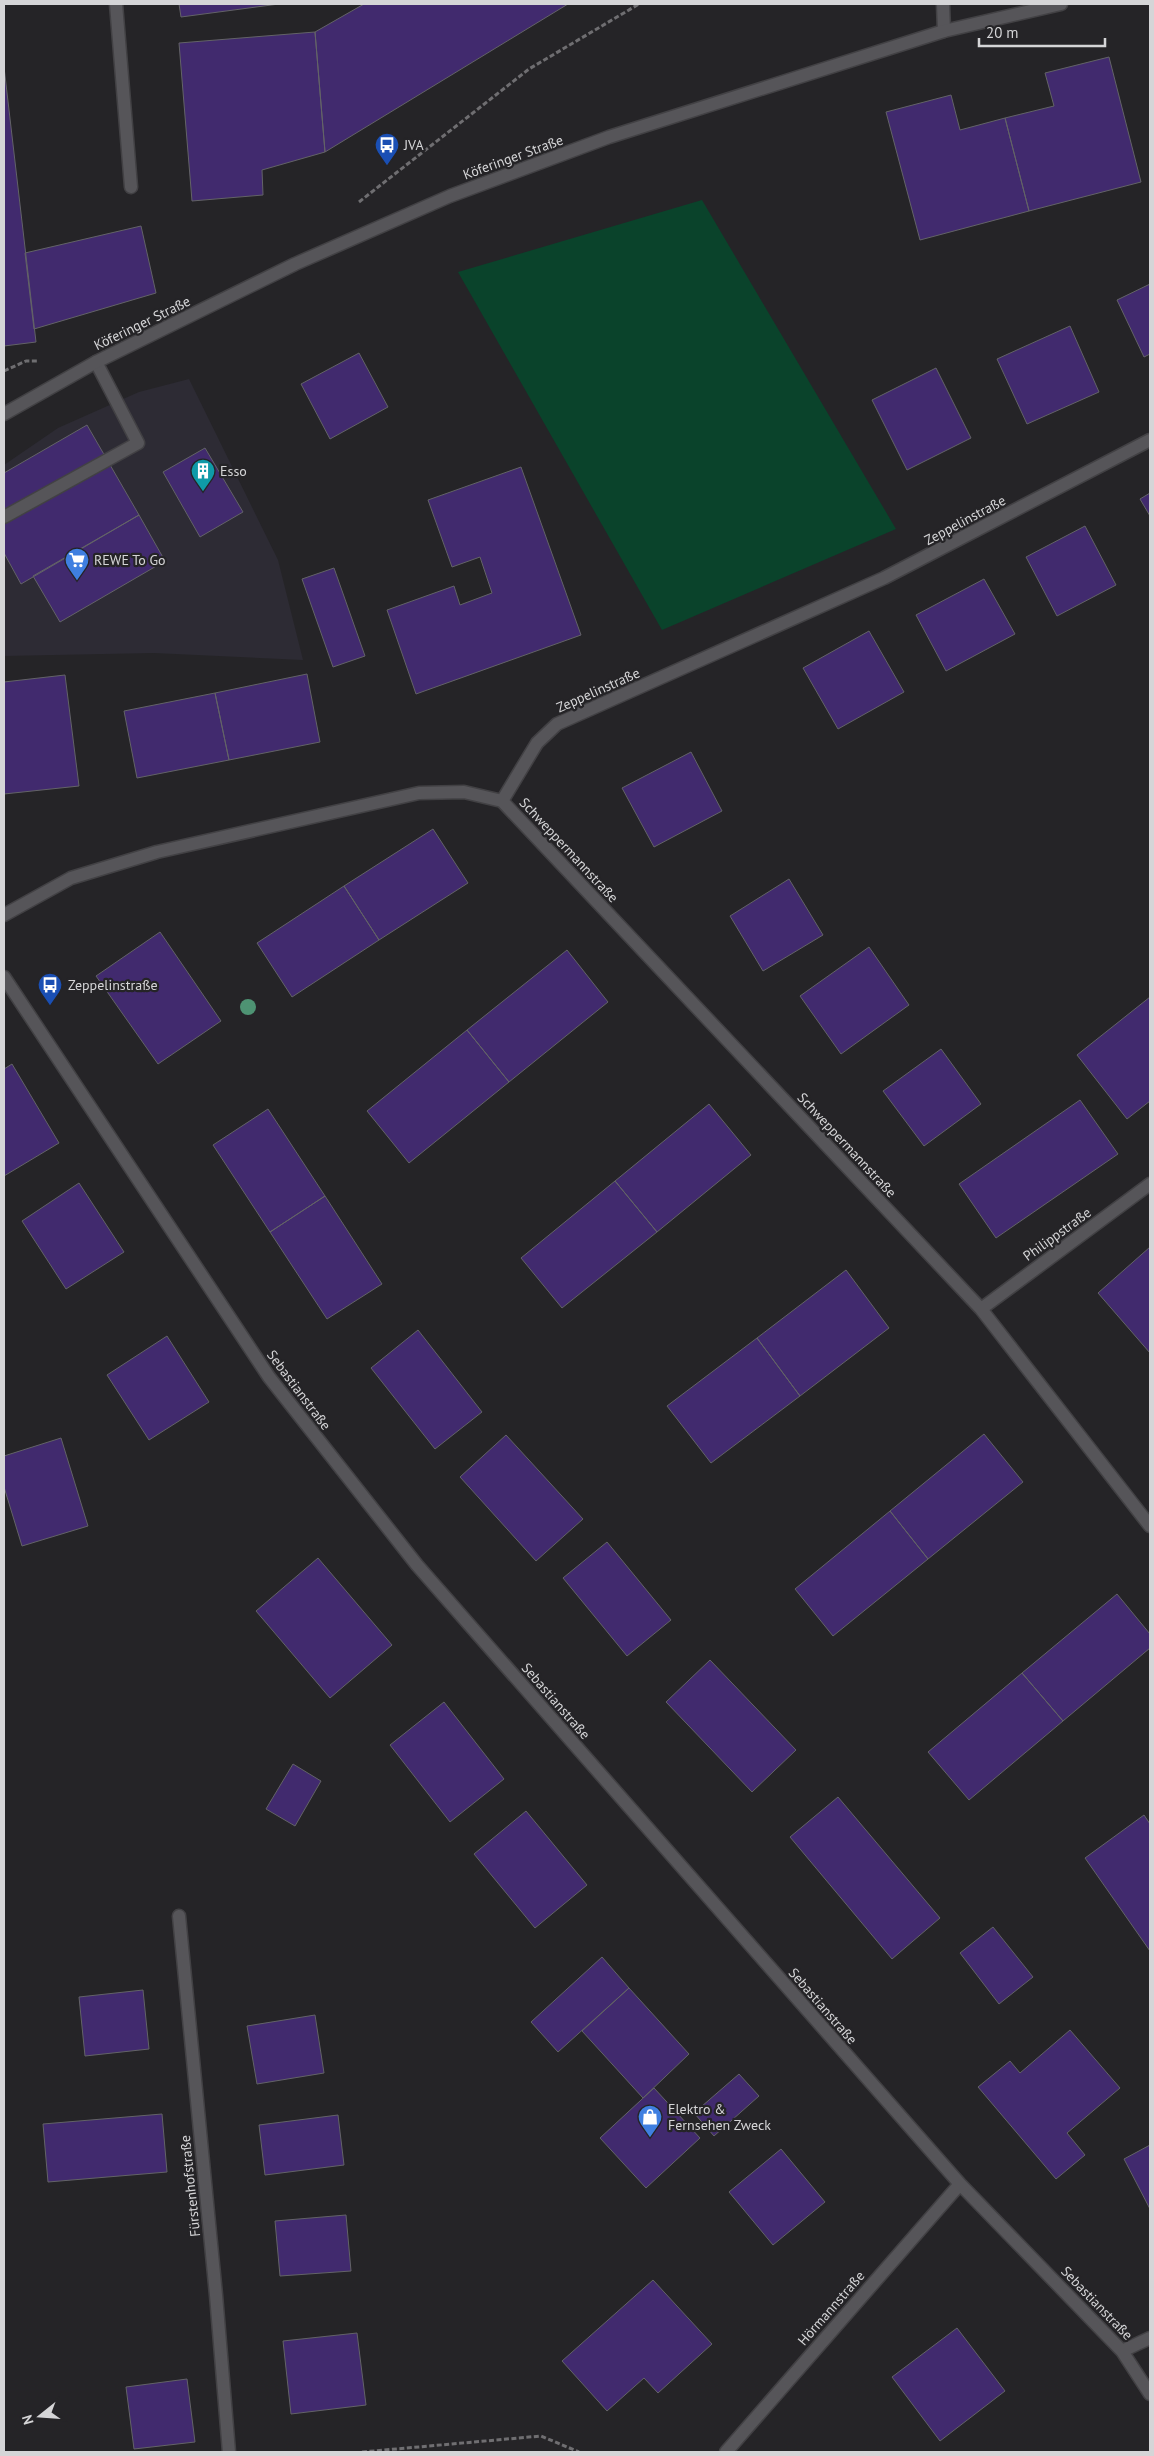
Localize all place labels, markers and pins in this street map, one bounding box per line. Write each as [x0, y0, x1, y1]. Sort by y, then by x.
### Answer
bus stop icon: JVA [374, 132, 400, 166]
place label: JVA [403, 136, 424, 154]
building icon: Esso [190, 458, 216, 492]
place label: Esso [220, 462, 247, 480]
supermarket icon: REWE To Go [64, 547, 90, 581]
place label: REWE To Go [94, 551, 166, 569]
bus stop icon: Zeppelinstraße [37, 972, 63, 1006]
place label: Zeppelinstraße [68, 976, 158, 994]
place label: Elektro & Fernsehen Zweck [668, 2100, 771, 2134]
shop icon: Elektro & Fernsehen Zweck [637, 2104, 663, 2138]

